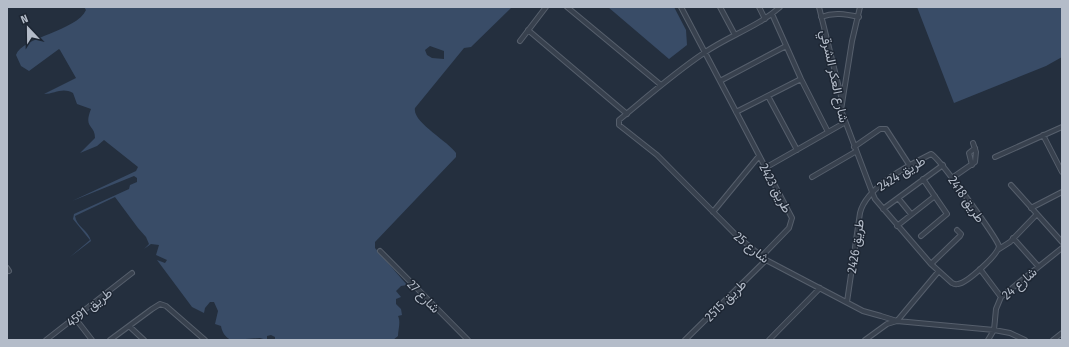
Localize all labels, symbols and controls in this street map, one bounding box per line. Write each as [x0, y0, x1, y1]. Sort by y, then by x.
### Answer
north arrow [8, 8, 48, 48]
text: N [19, 12, 30, 26]
street label: شارع العكر الشرقي [814, 28, 852, 124]
street label: طريق 2424 [874, 153, 929, 195]
street label: طريق 2423 [755, 161, 795, 216]
street label: طريق 2418 [944, 173, 988, 226]
street label: طريق 2426 [844, 218, 868, 274]
street label: شارع 25 [730, 229, 772, 268]
street label: شارع 24 [999, 264, 1041, 304]
street label: طريق 2515 [701, 276, 750, 325]
street label: شارع 27 [403, 277, 443, 317]
street label: طريق 4591 [64, 285, 116, 331]

